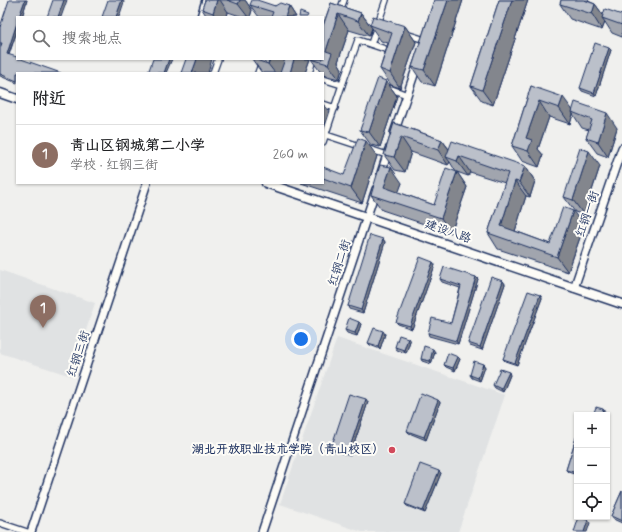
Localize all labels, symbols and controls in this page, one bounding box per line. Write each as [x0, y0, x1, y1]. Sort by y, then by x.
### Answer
search box [16, 16, 324, 60]
icon: search [30, 27, 52, 49]
text: 搜索地点 [62, 29, 122, 49]
text: 附近 [32, 88, 66, 110]
text: 青山区钢城第二小学 [70, 136, 205, 156]
text: 1 [42, 146, 48, 163]
text: 260 m [273, 146, 308, 163]
text: 学校 · 红钢三街 [70, 157, 158, 174]
street label: 红钢一街 [573, 189, 603, 239]
street label: 建设八路 [423, 217, 473, 247]
street label: 红钢二街 [325, 238, 355, 288]
pin: 1 [30, 295, 56, 328]
street label: 红钢三街 [64, 329, 94, 379]
your location [291, 329, 311, 349]
map controls [574, 412, 610, 520]
button: + [574, 412, 610, 448]
place label: 湖北开放职业技术学院（青山校区） [192, 442, 384, 458]
marker: 湖北开放职业技术学院（青山校区） [387, 445, 397, 455]
button: − [574, 448, 610, 484]
button: locate [574, 484, 610, 520]

